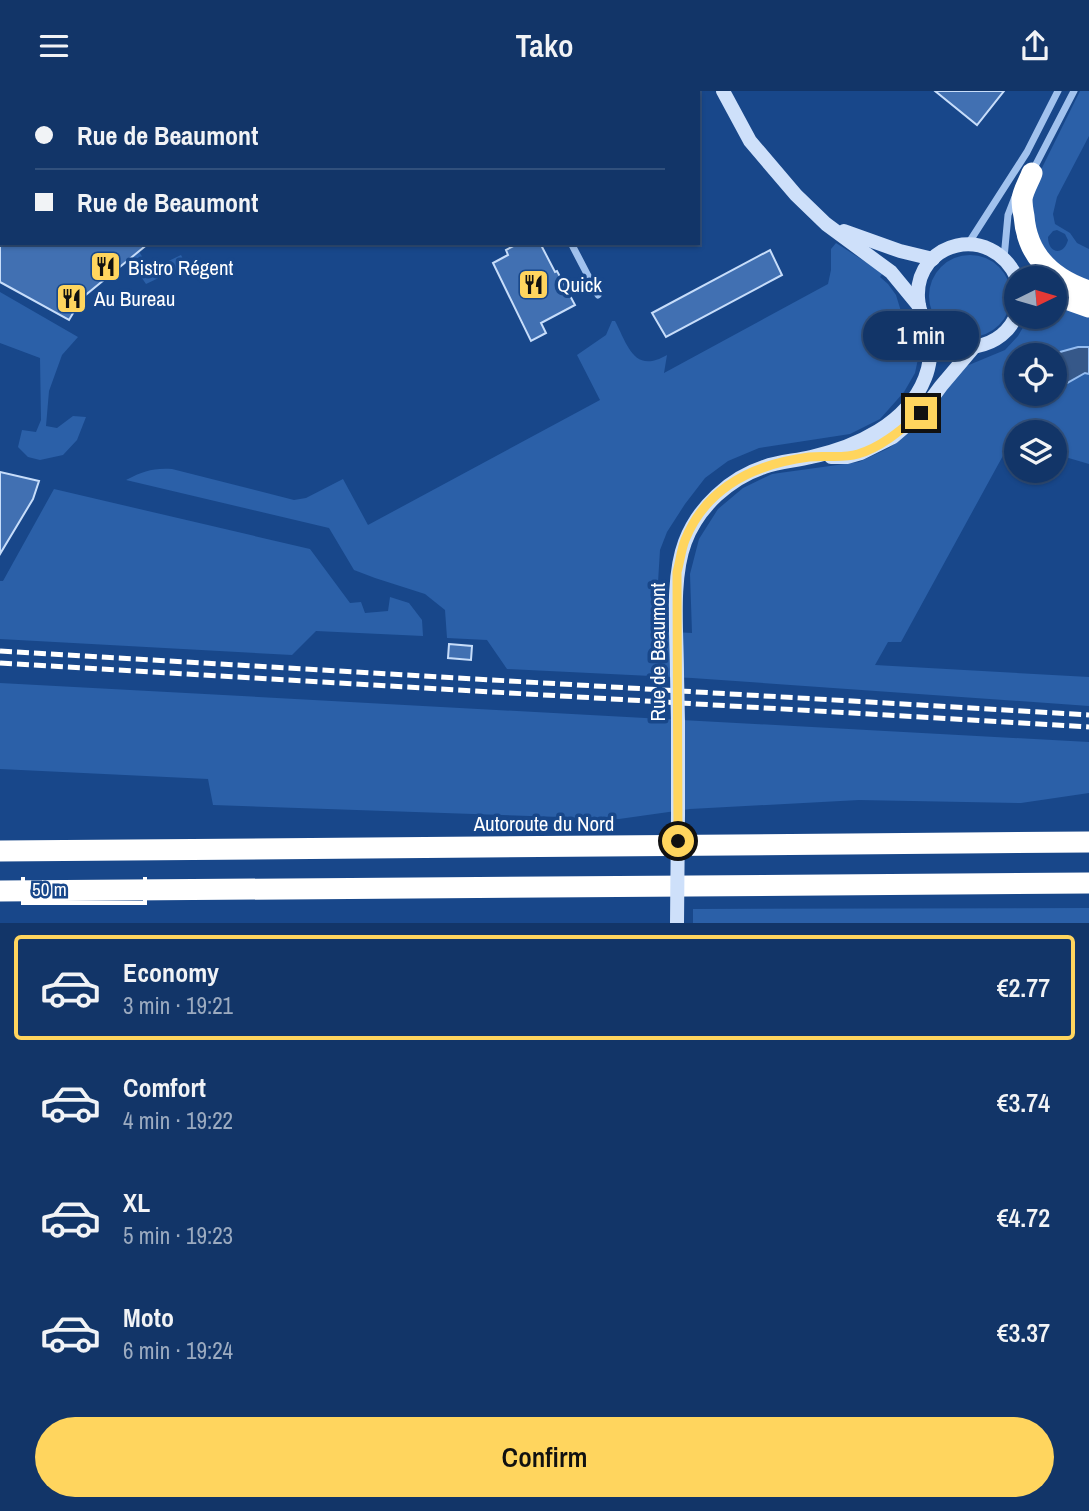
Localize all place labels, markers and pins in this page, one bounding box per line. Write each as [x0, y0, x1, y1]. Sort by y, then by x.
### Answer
restaurant icon: Bistro Régent [88, 250, 122, 284]
place label: Bistro Régent [128, 253, 234, 282]
restaurant icon: Quick [517, 267, 551, 301]
place label: Quick [557, 270, 602, 299]
restaurant icon: Au Bureau [54, 281, 88, 315]
place label: Au Bureau [93, 284, 175, 313]

